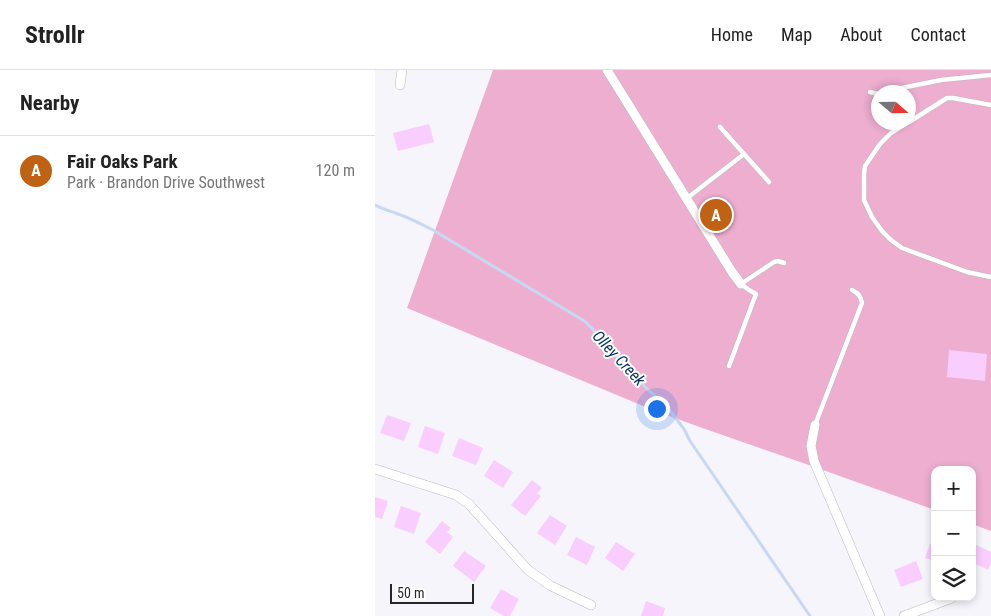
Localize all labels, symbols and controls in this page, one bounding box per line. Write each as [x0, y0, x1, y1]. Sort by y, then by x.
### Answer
text: Strollr [25, 21, 85, 49]
text: Home [711, 24, 753, 45]
text: Map [781, 24, 812, 45]
text: About [840, 24, 882, 45]
text: Contact [910, 24, 966, 45]
north arrow [871, 85, 916, 130]
text: Nearby [20, 91, 79, 115]
text: Fair Oaks Park [67, 150, 178, 173]
text: A [31, 161, 41, 180]
text: 120 m [316, 161, 355, 180]
text: Park · Brandon Drive Southwest [67, 173, 265, 192]
pin: A [700, 196, 732, 234]
water label: Olley Creek [589, 326, 650, 390]
your location [644, 396, 670, 422]
map controls [931, 466, 976, 601]
button: + [931, 466, 976, 511]
button: − [931, 511, 976, 556]
button: layers [931, 556, 976, 601]
scale bar [390, 581, 474, 604]
text: 50 m [397, 585, 425, 601]

